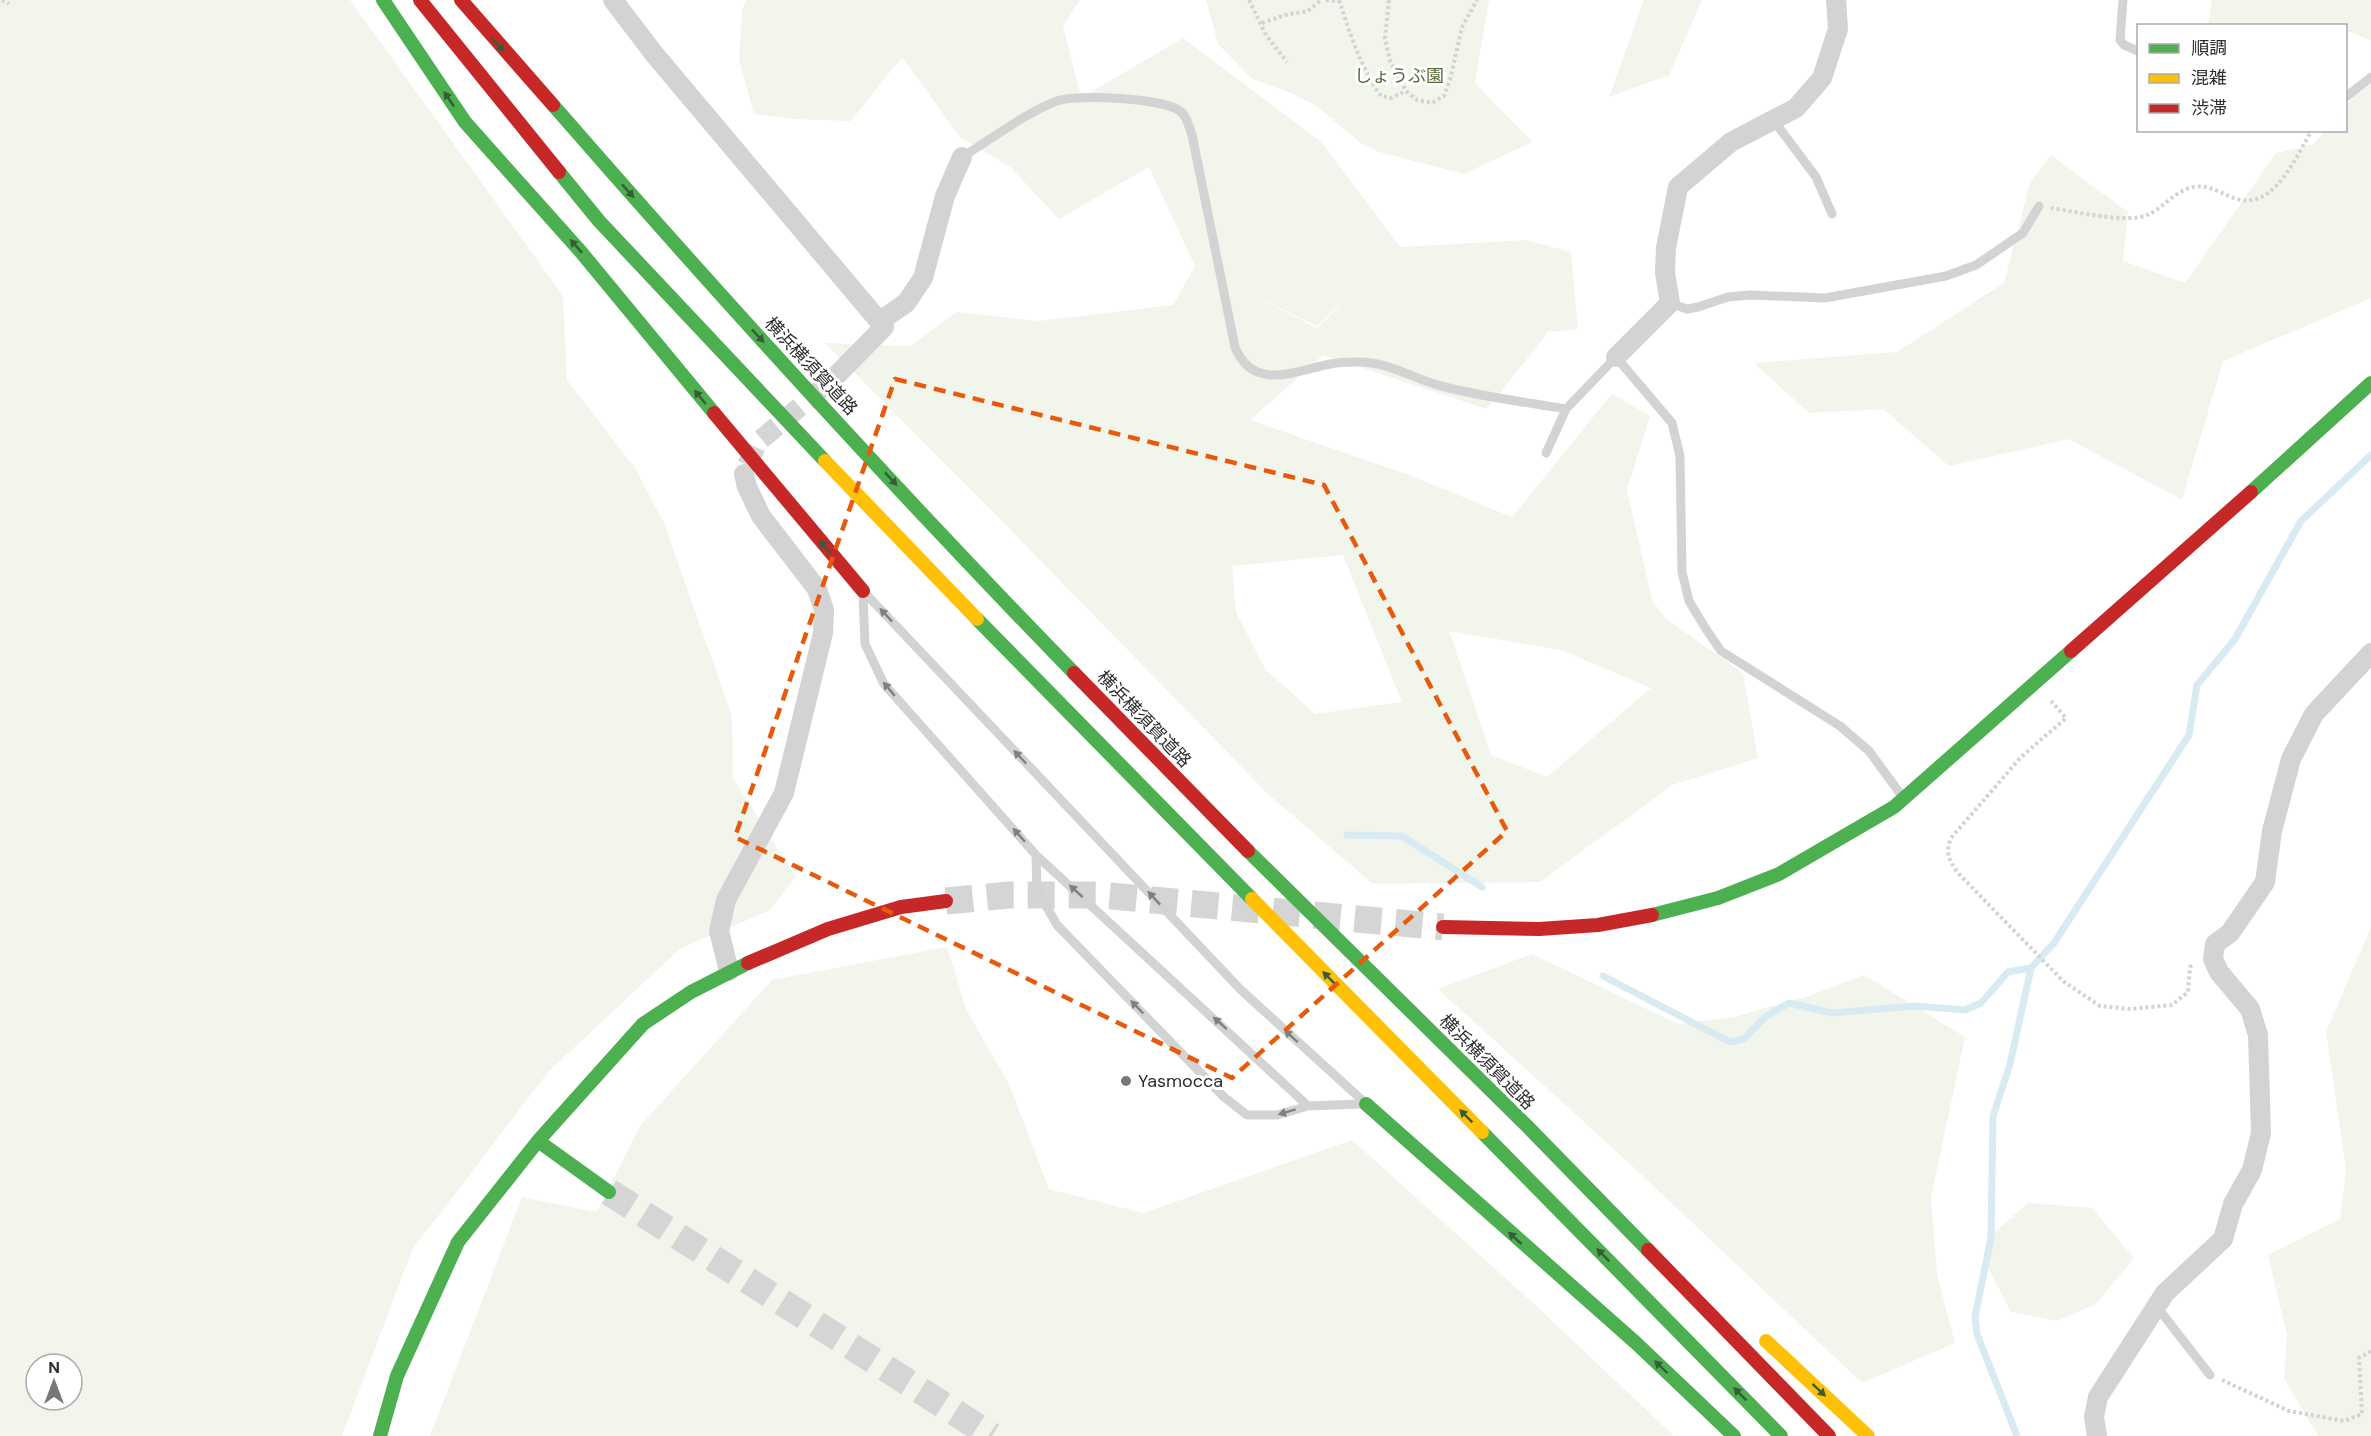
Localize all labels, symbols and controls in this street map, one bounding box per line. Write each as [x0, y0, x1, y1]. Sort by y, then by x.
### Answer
legend [2137, 24, 2347, 132]
text: 順調 [2191, 36, 2227, 60]
one-way arrow [492, 37, 505, 53]
park label: しょうぶ園 [1354, 64, 1444, 88]
text: 混雑 [2191, 66, 2227, 90]
one-way arrow [444, 91, 455, 107]
text: 渋滞 [2191, 96, 2227, 120]
one-way arrow [621, 183, 634, 198]
one-way arrow [569, 239, 583, 254]
street label: 横浜横須賀道路 [759, 312, 863, 420]
one-way arrow [751, 328, 765, 343]
one-way arrow [694, 389, 707, 405]
one-way arrow [883, 472, 897, 486]
one-way arrow [819, 540, 832, 555]
one-way arrow [879, 608, 893, 622]
street label: 横浜横須賀道路 [1092, 665, 1196, 773]
one-way arrow [883, 681, 896, 697]
one-way arrow [1013, 749, 1027, 764]
one-way arrow [1013, 828, 1026, 843]
one-way arrow [1068, 884, 1083, 898]
one-way arrow [1147, 891, 1161, 906]
one-way arrow [1322, 970, 1336, 985]
one-way arrow [1130, 1000, 1144, 1014]
street label: 横浜横須賀道路 [1434, 1009, 1540, 1115]
one-way arrow [1212, 1016, 1227, 1030]
one-way arrow [1284, 1029, 1299, 1043]
place label: Yasmocca [1138, 1069, 1223, 1093]
marker: Yasmocca [1119, 1074, 1133, 1088]
one-way arrow [1278, 1108, 1296, 1117]
one-way arrow [1459, 1110, 1473, 1124]
one-way arrow [1508, 1232, 1523, 1245]
one-way arrow [1596, 1249, 1610, 1263]
north arrow [24, 1352, 84, 1412]
text: N [48, 1357, 60, 1378]
one-way arrow [1654, 1360, 1668, 1374]
one-way arrow [1811, 1383, 1826, 1397]
one-way arrow [1733, 1388, 1747, 1402]

